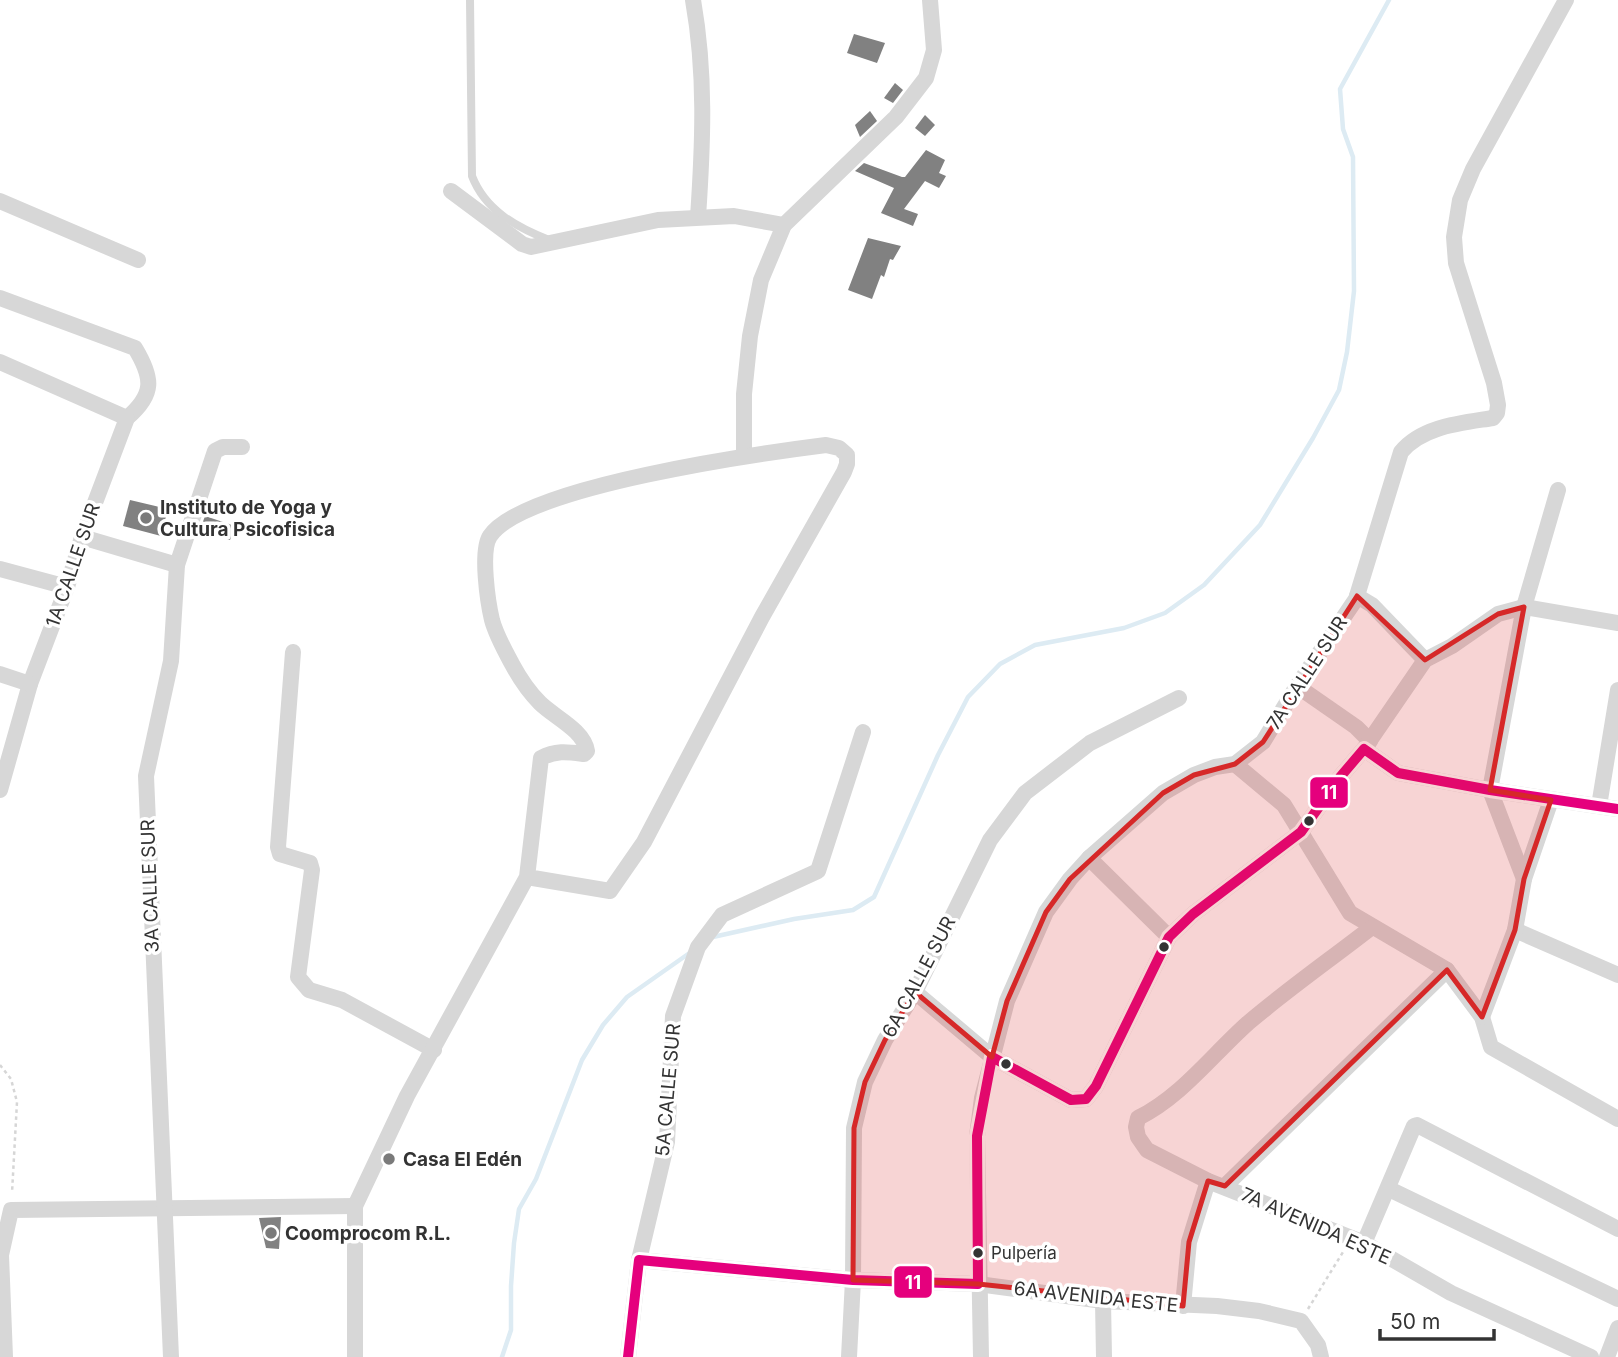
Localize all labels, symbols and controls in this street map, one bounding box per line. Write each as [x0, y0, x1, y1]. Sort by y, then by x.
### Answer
place label: Instituto de Yoga y Cultura Psicofisica [160, 496, 335, 541]
street label: 1A CALLE SUR [41, 500, 105, 630]
marker: Instituto de Yoga y Cultura Psicofisica [138, 510, 154, 526]
street label: 7A CALLE SUR [1262, 612, 1352, 734]
line badge: 11 [1309, 776, 1349, 809]
text: 11 [1321, 781, 1337, 804]
unlabelled marker [1302, 814, 1316, 828]
street label: 3A CALLE SUR [136, 819, 164, 953]
street label: 6A CALLE SUR [877, 913, 961, 1041]
unlabelled marker [1157, 940, 1171, 954]
street label: 5A CALLE SUR [651, 1023, 685, 1157]
unlabelled marker [999, 1057, 1013, 1071]
place label: Casa El Edén [403, 1148, 522, 1171]
marker: Casa El Edén [381, 1151, 397, 1167]
street label: 7A AVENIDA ESTE [1237, 1183, 1395, 1269]
place label: Coomprocom R.L. [285, 1222, 451, 1245]
marker: Coomprocom R.L. [263, 1225, 279, 1241]
place label: Pulpería [991, 1243, 1057, 1263]
marker: Pulpería [971, 1246, 985, 1260]
line badge: 11 [893, 1265, 933, 1299]
text: 11 [905, 1271, 921, 1294]
street label: 6A AVENIDA ESTE [1013, 1277, 1179, 1317]
scale bar [1380, 1298, 1494, 1342]
text: 50 m [1390, 1309, 1440, 1334]

